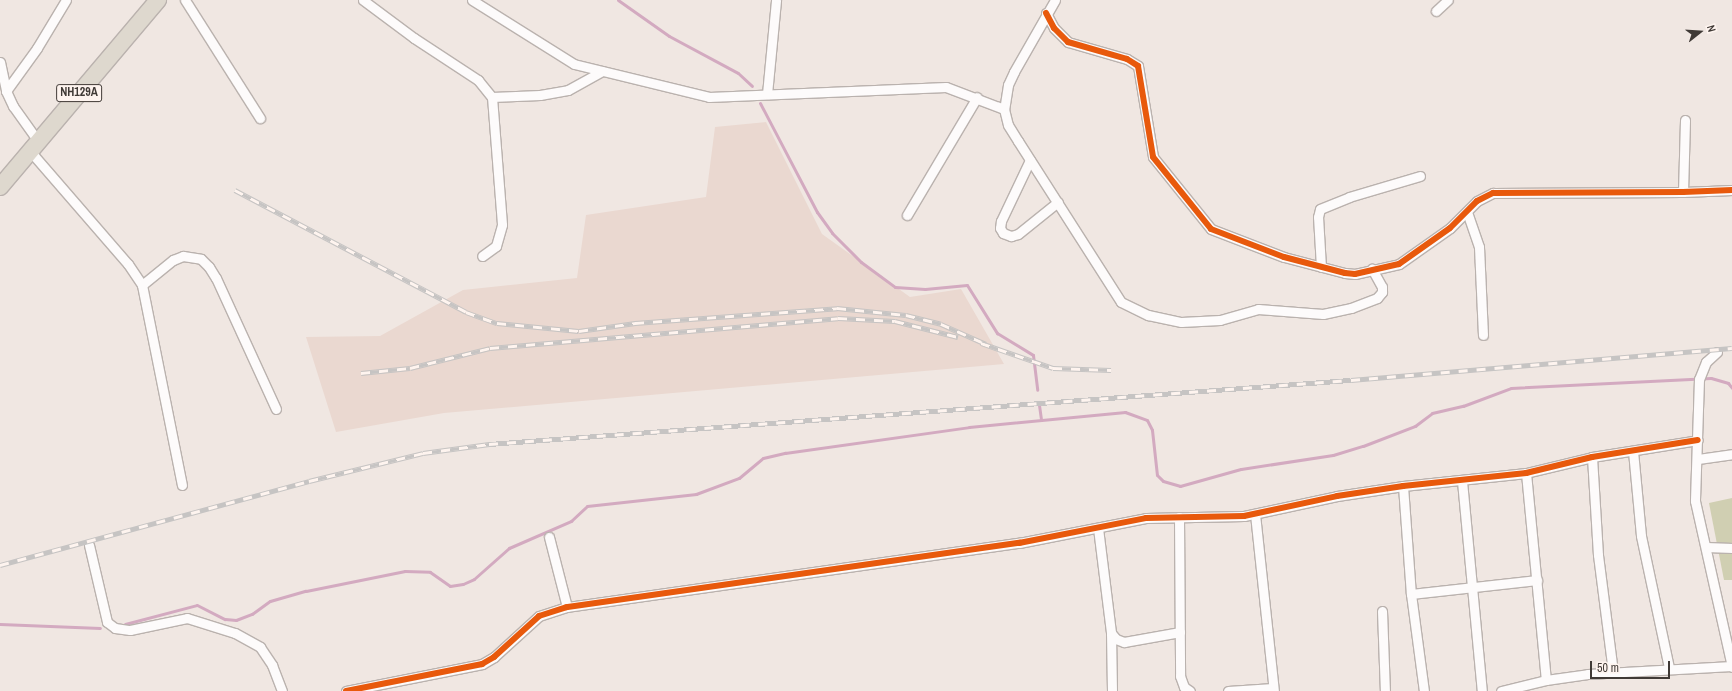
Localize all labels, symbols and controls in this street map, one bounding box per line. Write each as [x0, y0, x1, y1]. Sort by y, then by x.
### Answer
north arrow [1680, 12, 1720, 52]
text: N [1704, 23, 1719, 34]
road number: NH129A [56, 83, 102, 103]
scale bar [1592, 653, 1672, 679]
text: 50 m [1597, 660, 1619, 676]

